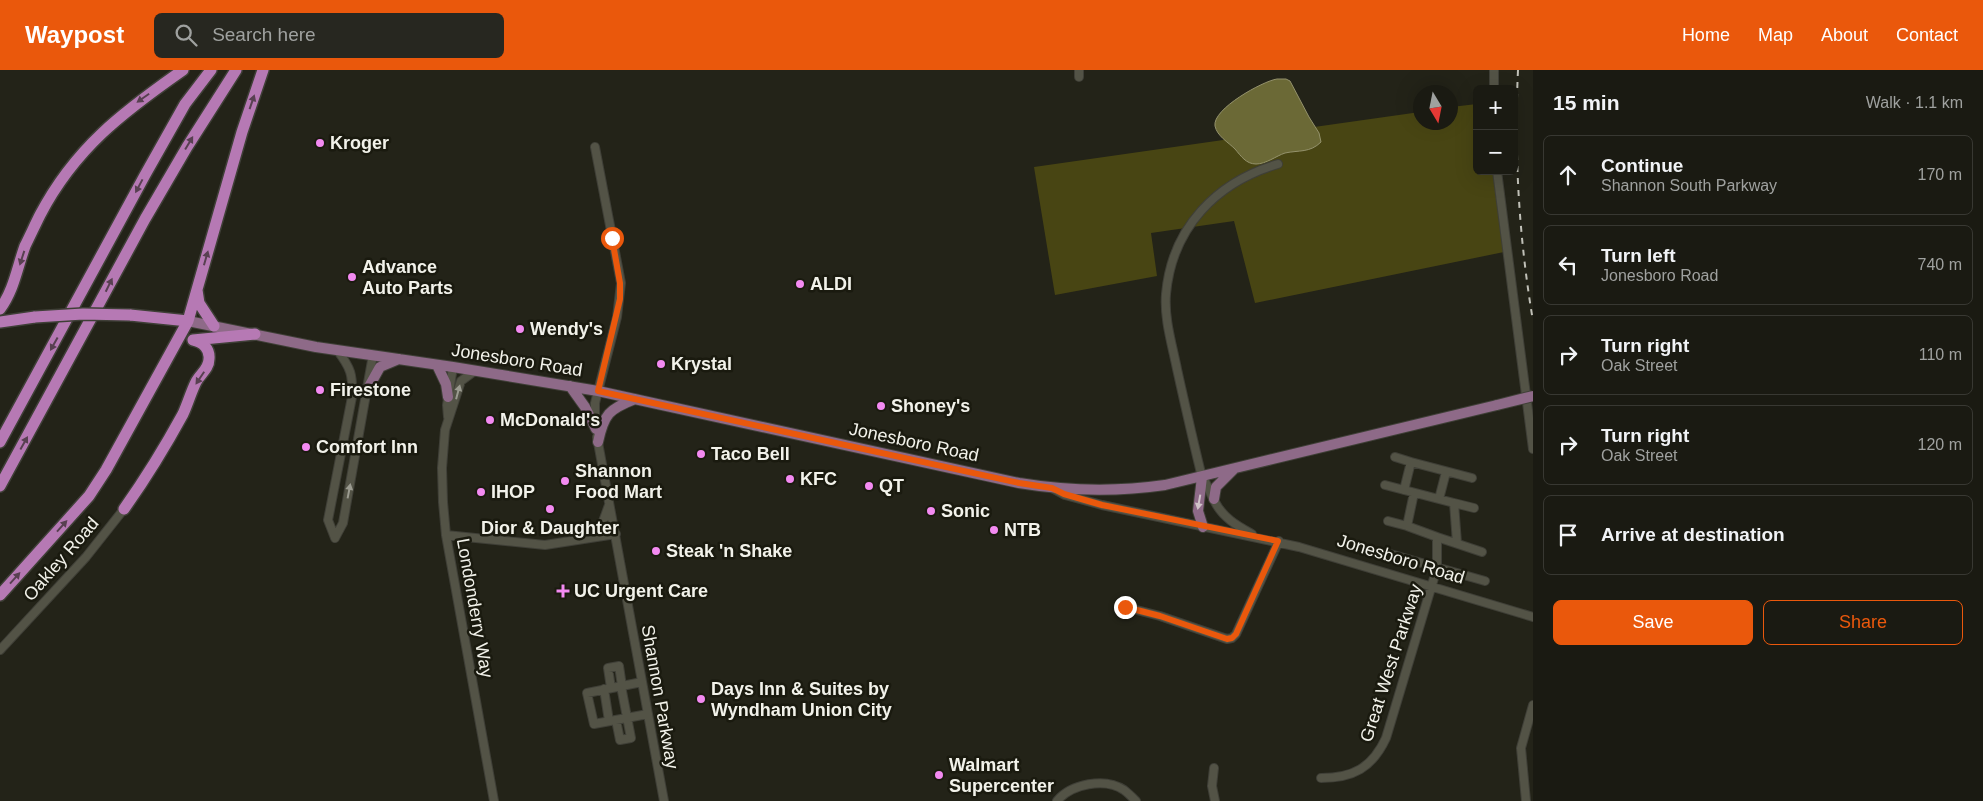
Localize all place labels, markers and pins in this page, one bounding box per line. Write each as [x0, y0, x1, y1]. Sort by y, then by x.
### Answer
place label: Kroger [330, 133, 389, 153]
marker: Kroger [314, 137, 326, 149]
place label: Advance Auto Parts [362, 257, 453, 298]
marker: Advance Auto Parts [346, 271, 358, 283]
place label: ALDI [810, 274, 852, 294]
marker: ALDI [794, 278, 806, 290]
place label: Wendy's [530, 319, 603, 339]
marker: Wendy's [514, 323, 526, 335]
place label: Krystal [671, 354, 732, 374]
marker: Krystal [655, 358, 667, 370]
place label: Firestone [330, 380, 411, 400]
marker: Firestone [314, 384, 326, 396]
place label: Shoney's [891, 396, 970, 416]
marker: Shoney's [875, 400, 887, 412]
place label: McDonald's [500, 410, 600, 430]
marker: McDonald's [484, 414, 496, 426]
place label: Comfort Inn [316, 437, 418, 457]
marker: Comfort Inn [300, 441, 312, 453]
place label: Taco Bell [711, 444, 790, 464]
marker: Taco Bell [695, 448, 707, 460]
place label: Shannon Food Mart [575, 461, 662, 502]
place label: KFC [800, 469, 837, 489]
marker: KFC [784, 473, 796, 485]
marker: Shannon Food Mart [559, 475, 571, 487]
place label: QT [879, 476, 904, 496]
marker: QT [863, 480, 875, 492]
place label: IHOP [491, 482, 535, 502]
marker: IHOP [475, 486, 487, 498]
place label: Sonic [941, 501, 990, 521]
marker: Dior & Daughter [544, 503, 556, 515]
marker: Sonic [925, 505, 937, 517]
place label: Dior & Daughter [481, 518, 619, 538]
place label: NTB [1004, 520, 1041, 540]
marker: NTB [988, 524, 1000, 536]
place label: Steak 'n Shake [666, 541, 792, 561]
marker: Steak 'n Shake [650, 545, 662, 557]
place label: UC Urgent Care [574, 581, 708, 601]
marker: UC Urgent Care [556, 584, 570, 598]
place label: Days Inn & Suites by Wyndham Union City [711, 679, 892, 720]
marker: Days Inn & Suites by Wyndham Union City [695, 693, 707, 705]
place label: Walmart Supercenter [949, 755, 1054, 796]
marker: Walmart Supercenter [933, 769, 945, 781]

